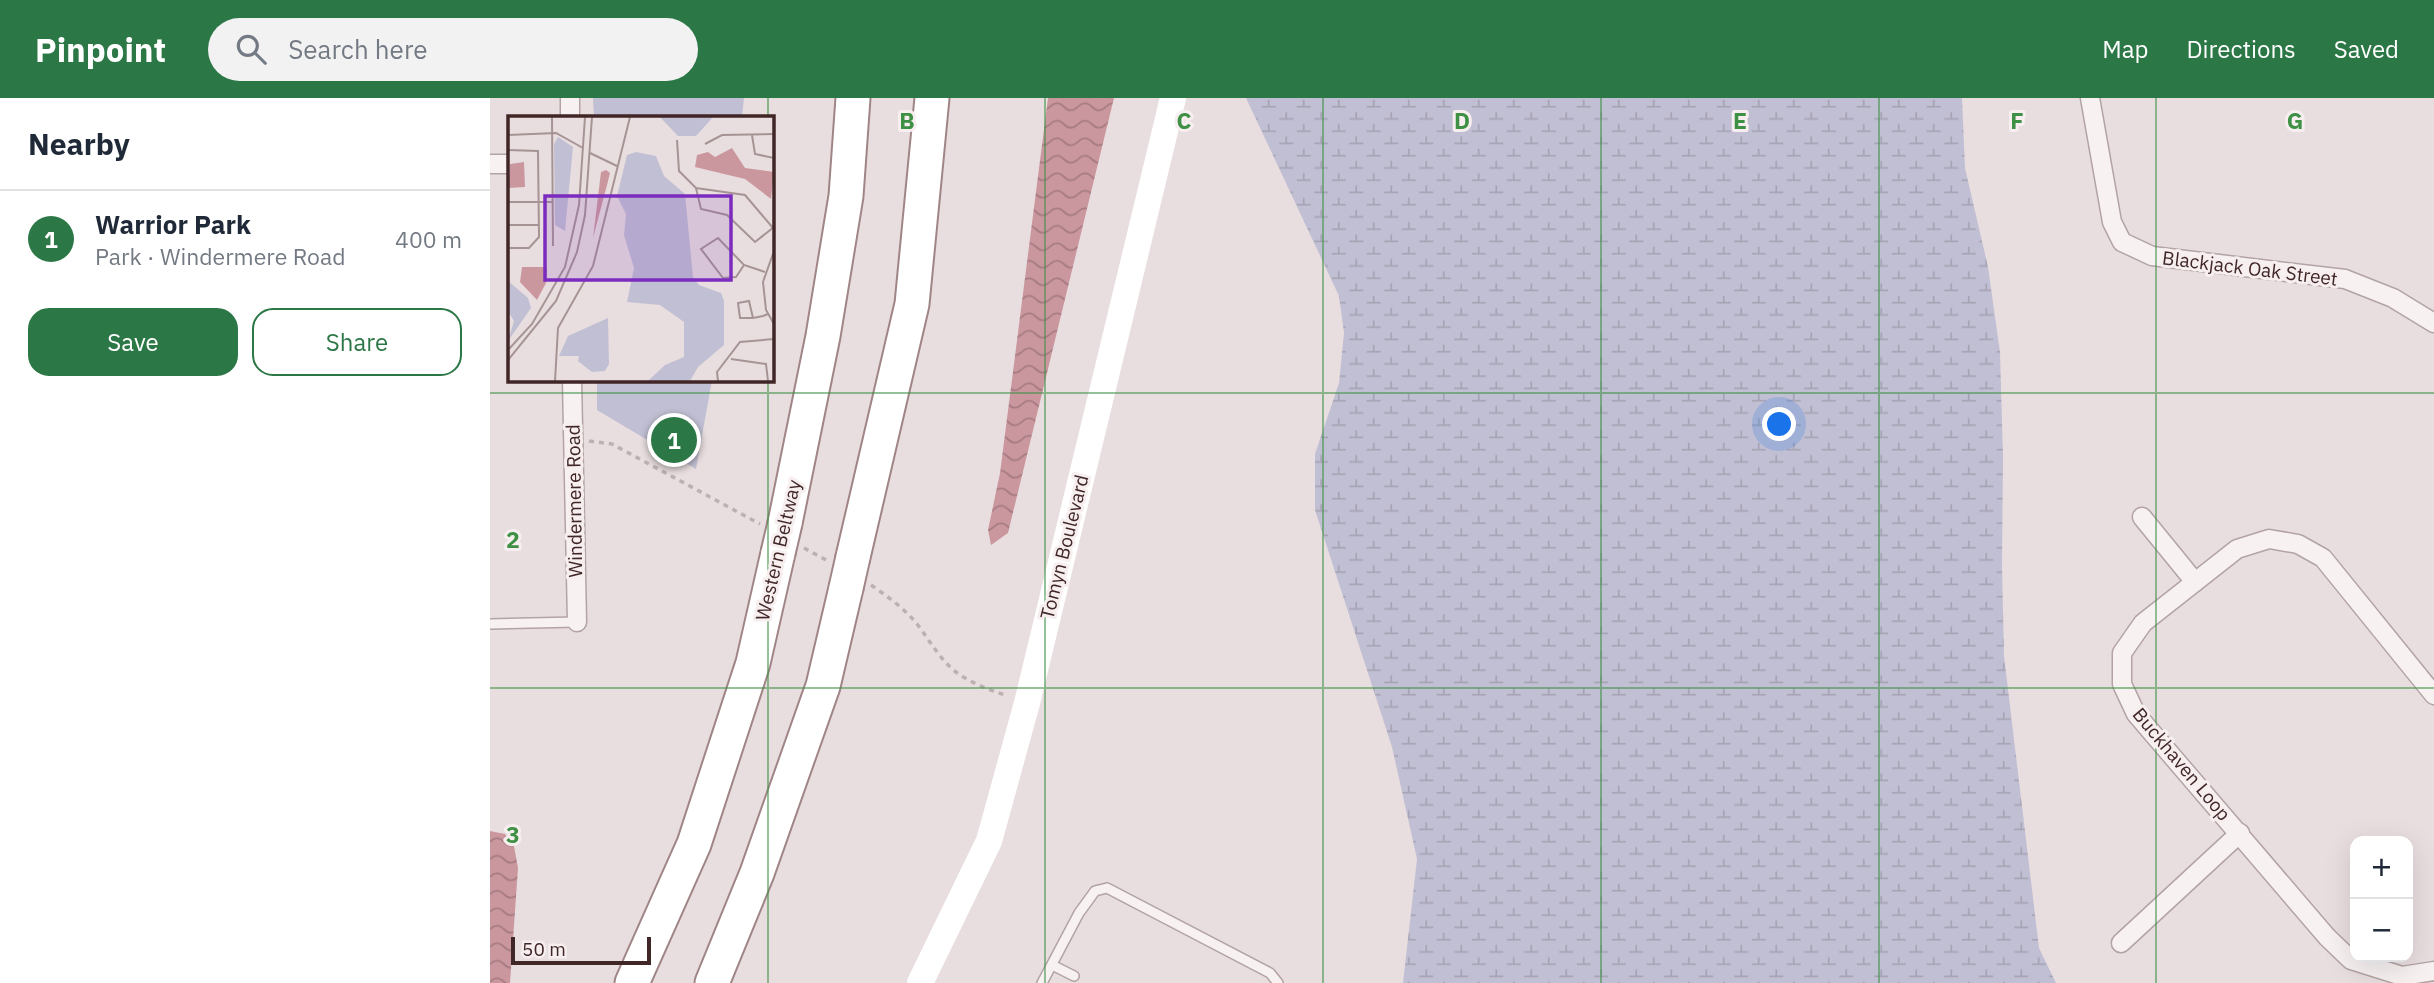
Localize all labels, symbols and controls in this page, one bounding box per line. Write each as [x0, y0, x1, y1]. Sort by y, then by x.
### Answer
search box [208, 18, 698, 81]
text: Pinpoint [35, 28, 166, 71]
icon: search [232, 30, 270, 68]
text: Search here [288, 32, 428, 66]
text: Map [2102, 33, 2148, 65]
text: Directions [2186, 33, 2296, 65]
text: Saved [2334, 33, 2399, 65]
text: B [899, 105, 915, 135]
text: C [1177, 105, 1192, 135]
text: D [1454, 105, 1470, 135]
text: E [1733, 105, 1747, 135]
text: F [2010, 105, 2024, 135]
text: G [2287, 105, 2303, 135]
inset map [508, 116, 774, 382]
text: Nearby [28, 124, 130, 163]
text: Warrior Park [95, 207, 251, 241]
text: 1 [44, 224, 58, 254]
text: 400 m [395, 224, 462, 254]
text: Park · Windermere Road [95, 241, 346, 271]
street label: Blackjack Oak Street [2161, 245, 2339, 291]
button: Save [28, 308, 238, 376]
button: Share [252, 308, 462, 376]
your location [1762, 407, 1796, 441]
pin: 1 [651, 414, 697, 466]
street label: Windermere Road [561, 424, 587, 578]
street label: Tomyn Boulevard [1034, 472, 1094, 622]
street label: Western Beltway [750, 477, 806, 623]
text: 2 [506, 524, 520, 554]
street label: Buckhaven Loop [2128, 703, 2236, 825]
text: 3 [506, 819, 520, 849]
map controls [2350, 836, 2413, 962]
button: + [2350, 836, 2413, 899]
button: − [2350, 899, 2413, 962]
scale bar [511, 934, 651, 966]
text: 50 m [522, 937, 566, 961]

